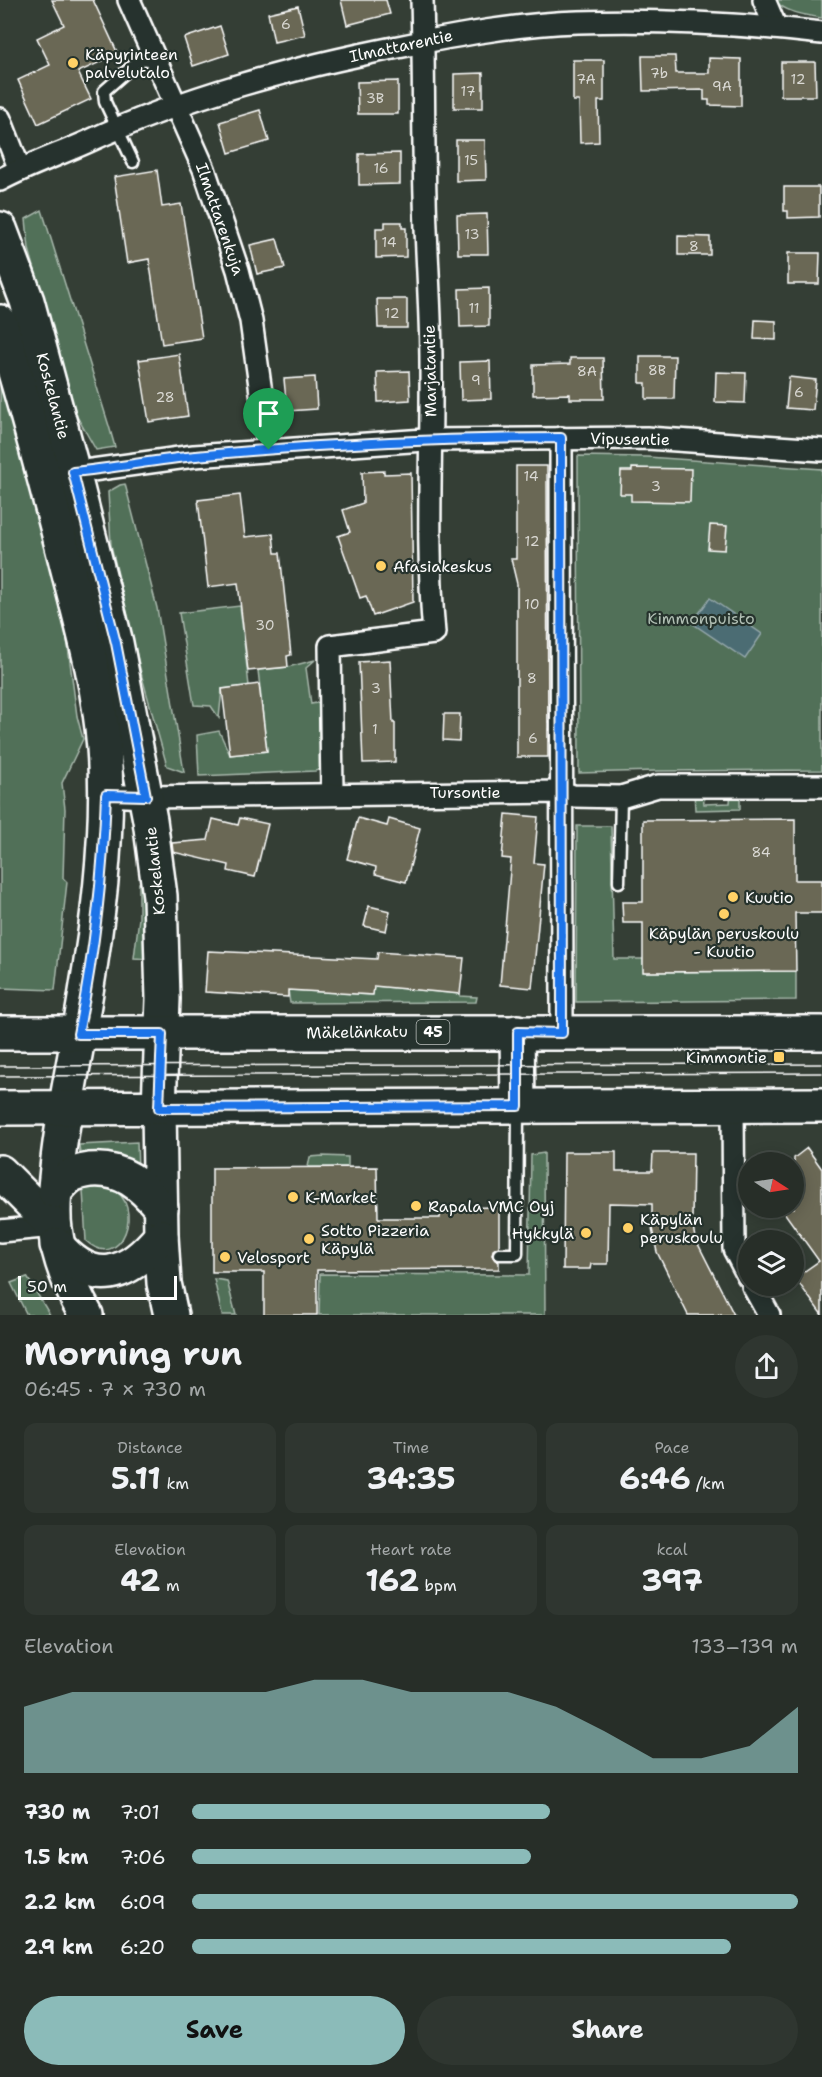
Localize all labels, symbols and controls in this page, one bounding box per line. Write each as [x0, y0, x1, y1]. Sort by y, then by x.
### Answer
house number: 6 [281, 15, 291, 33]
street label: Ilmattarentie [347, 25, 455, 67]
place label: Käpyrinteen palvelutalo [85, 44, 178, 83]
marker: Käpyrinteen palvelutalo [66, 56, 80, 70]
house number: 7b [650, 64, 668, 82]
house number: 7A [576, 70, 596, 88]
house number: 12 [791, 70, 805, 88]
house number: 9A [712, 77, 732, 95]
house number: 17 [461, 82, 475, 100]
house number: 3B [366, 89, 384, 107]
house number: 15 [464, 151, 478, 169]
house number: 16 [373, 159, 389, 177]
street label: Ilmattarenkuja [191, 160, 249, 278]
house number: 13 [465, 225, 479, 243]
house number: 14 [381, 233, 397, 251]
house number: 8 [689, 237, 699, 255]
house number: 11 [468, 299, 480, 317]
house number: 12 [385, 304, 399, 322]
street label: Marjatantie [419, 325, 441, 417]
street label: Koskelantie [31, 350, 75, 442]
house number: 8B [648, 361, 666, 379]
house number: 8A [577, 362, 597, 380]
house number: 9 [471, 371, 481, 389]
house number: 6 [794, 383, 804, 401]
house number: 28 [155, 388, 175, 406]
pin [243, 388, 294, 450]
icon: arrive [252, 397, 285, 430]
street label: Vipusentie [590, 428, 670, 450]
house number: 14 [523, 467, 539, 485]
house number: 3 [651, 477, 661, 495]
house number: 12 [525, 532, 539, 550]
place label: Afasiakeskus [393, 556, 492, 577]
marker: Afasiakeskus [374, 559, 388, 573]
house number: 10 [524, 595, 540, 613]
park label: Kimmonpuisto [647, 608, 755, 629]
house number: 30 [255, 616, 275, 634]
house number: 8 [527, 669, 537, 687]
house number: 3 [371, 679, 381, 697]
house number: 1 [372, 720, 378, 738]
house number: 6 [528, 729, 538, 747]
street label: Tursontie [429, 782, 501, 803]
street label: Koskelantie [140, 826, 170, 916]
house number: 84 [751, 843, 771, 861]
place label: Kuutio [745, 887, 793, 908]
marker: Kuutio [726, 890, 740, 904]
marker: Käpylän peruskoulu - Kuutio [717, 907, 731, 921]
place label: Käpylän peruskoulu - Kuutio [649, 923, 799, 962]
road number: 45 [416, 1020, 450, 1044]
street label: Mäkelänkatu [306, 1021, 408, 1043]
place label: Kimmontie [686, 1047, 767, 1068]
marker: Kimmontie [772, 1050, 786, 1064]
north arrow [738, 1152, 804, 1218]
map controls [738, 1152, 804, 1296]
place label: K-Market [305, 1187, 376, 1208]
marker: K-Market [286, 1190, 300, 1204]
place label: Rapala VMC Oyj [428, 1196, 554, 1217]
marker: Rapala VMC Oyj [409, 1199, 423, 1213]
place label: Käpylän peruskoulu [640, 1209, 723, 1248]
place label: Sotto Pizzeria Käpylä [321, 1220, 429, 1259]
marker: Käpylän peruskoulu [621, 1221, 635, 1235]
place label: Hykkylä [512, 1223, 574, 1244]
marker: Hykkylä [579, 1226, 593, 1240]
button: layers [738, 1230, 804, 1296]
marker: Sotto Pizzeria Käpylä [302, 1232, 316, 1246]
place label: Velosport [237, 1247, 310, 1268]
marker: Velosport [218, 1250, 232, 1264]
scale bar [18, 1273, 177, 1300]
text: 50 m [27, 1276, 67, 1297]
text: Morning run [24, 1331, 242, 1376]
button: share [735, 1335, 798, 1398]
text: 06:45 · 7 × 730 m [24, 1376, 206, 1402]
text: Distance [117, 1437, 183, 1458]
text: Time [393, 1437, 429, 1458]
text: Pace [654, 1437, 690, 1458]
text: 5.11 [111, 1458, 161, 1499]
text: 34:35 [366, 1458, 456, 1499]
text: 6:46 [619, 1458, 691, 1499]
text: km [161, 1473, 189, 1494]
text: /km [691, 1473, 725, 1494]
text: Elevation [114, 1539, 186, 1560]
text: Heart rate [370, 1539, 452, 1560]
text: kcal [656, 1539, 688, 1560]
text: 42 [120, 1560, 161, 1601]
text: 162 [365, 1560, 419, 1601]
text: 397 [641, 1560, 703, 1601]
text: m [161, 1575, 180, 1596]
text: bpm [419, 1575, 457, 1596]
text: Elevation [24, 1633, 114, 1659]
text: 133–139 m [691, 1633, 798, 1659]
text: 730 m [24, 1799, 90, 1825]
text: 7:01 [120, 1799, 160, 1825]
text: 1.5 km [24, 1844, 88, 1870]
text: 7:06 [120, 1844, 166, 1870]
text: 2.2 km [24, 1889, 95, 1915]
text: 6:09 [120, 1889, 166, 1915]
text: 2.9 km [24, 1934, 93, 1960]
text: 6:20 [120, 1934, 165, 1960]
button: Save [24, 1996, 405, 2065]
button: Share [417, 1996, 798, 2065]

